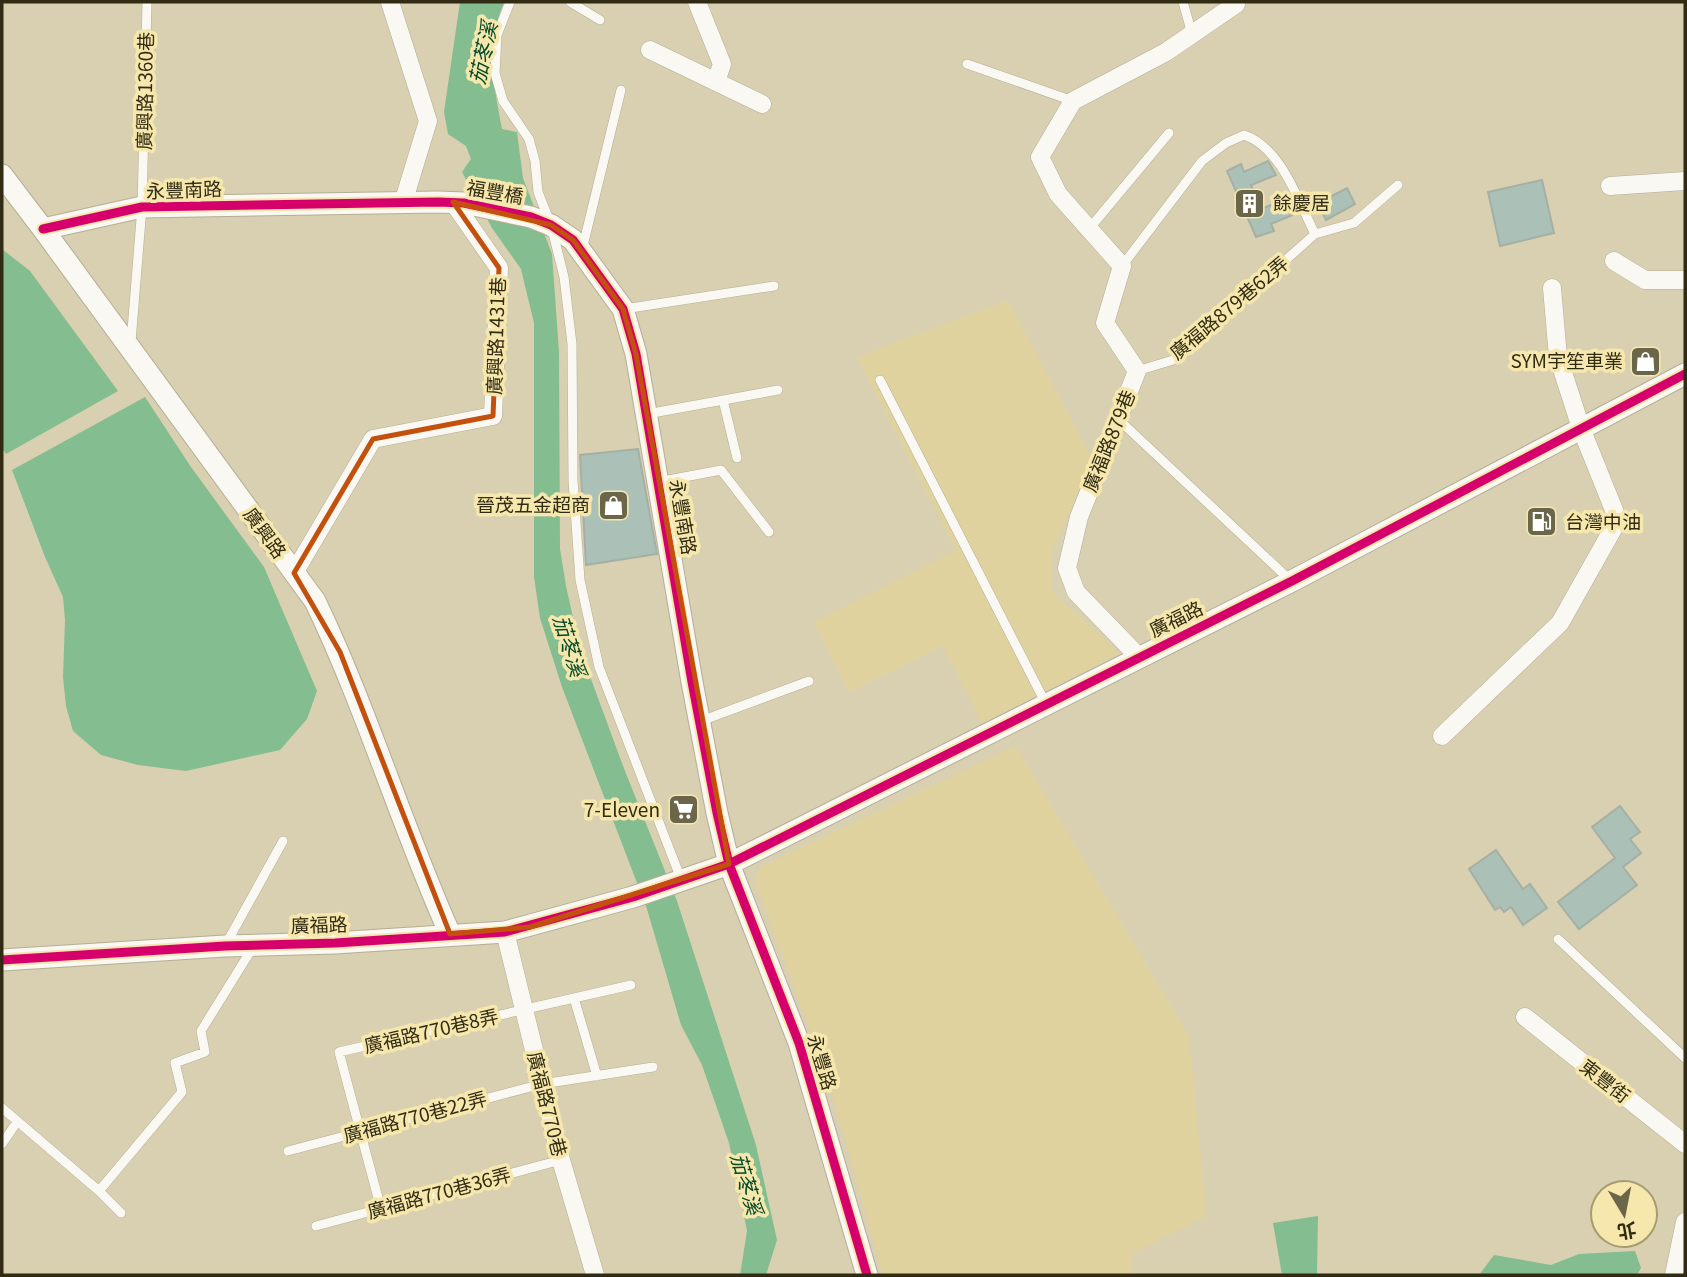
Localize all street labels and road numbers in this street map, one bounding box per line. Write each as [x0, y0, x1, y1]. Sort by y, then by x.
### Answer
street label: 廣興路1360巷 [129, 32, 158, 150]
street label: 福豐橋 [465, 172, 526, 209]
street label: 永豐南路 [145, 174, 222, 203]
street label: 廣福路879巷62弄 [1163, 249, 1293, 365]
street label: 廣興路1431巷 [479, 276, 510, 395]
street label: 廣福路879巷 [1075, 385, 1140, 495]
street label: 永豐南路 [665, 477, 704, 557]
street label: 廣興路 [239, 501, 294, 563]
street label: 廣福路 [1144, 593, 1207, 642]
street label: 廣福路 [290, 909, 348, 938]
street label: 廣福路770巷8弄 [361, 1001, 501, 1058]
street label: 永豐路 [802, 1030, 845, 1093]
street label: 廣福路770巷 [522, 1048, 575, 1159]
street label: 東豐街 [1575, 1052, 1637, 1108]
street label: 廣福路770巷22弄 [340, 1083, 489, 1148]
street label: 廣福路770巷36弄 [364, 1159, 513, 1224]

